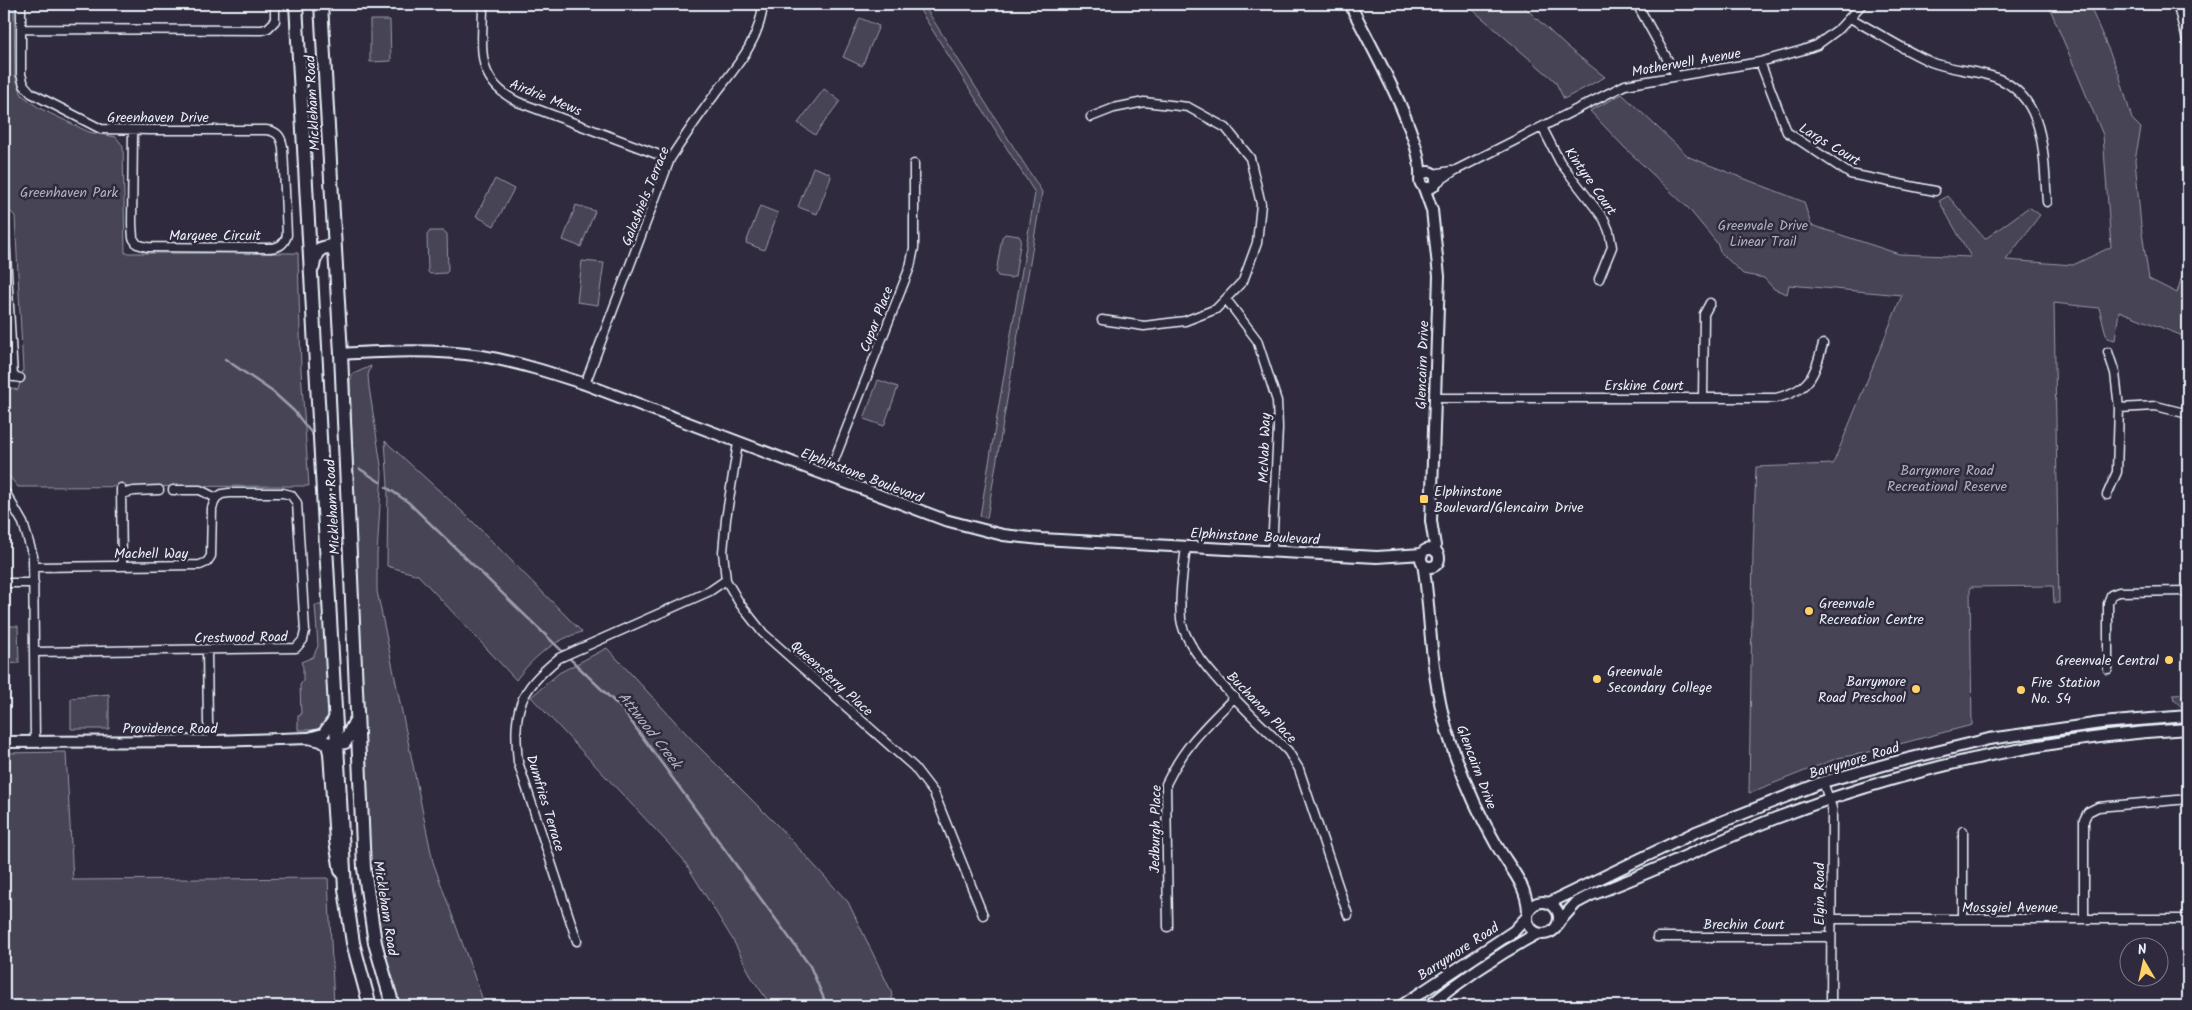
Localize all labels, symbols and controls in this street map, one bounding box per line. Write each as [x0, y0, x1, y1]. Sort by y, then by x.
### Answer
street label: Motherwell Avenue [1630, 42, 1743, 83]
street label: Mickleham Road [299, 54, 326, 151]
street label: Airdrie Mews [506, 73, 585, 122]
street label: Greenhaven Drive [107, 107, 210, 129]
street label: Largs Court [1794, 118, 1865, 172]
street label: Galashiels Terrace [616, 143, 676, 249]
street label: Kintyre Court [1558, 143, 1622, 221]
park label: Greenhaven Park [20, 182, 118, 204]
park label: Greenvale Drive Linear Trail [1718, 215, 1809, 253]
street label: Marquee Circuit [169, 225, 262, 247]
street label: Cupar Place [854, 283, 900, 355]
street label: Glencairn Drive [1410, 320, 1436, 410]
street label: Erskine Court [1604, 375, 1684, 397]
street label: McNab Way [1253, 412, 1277, 484]
street label: Elphinstone Boulevard [797, 442, 927, 510]
street label: Mickleham Road [319, 458, 346, 555]
park label: Barrymore Road Recreational Reserve [1887, 460, 2008, 498]
place label: Elphinstone Boulevard/Glencairn Drive [1434, 481, 1584, 519]
marker: Elphinstone Boulevard/Glencairn Drive [1418, 493, 1430, 505]
street label: Elphinstone Boulevard [1190, 523, 1321, 551]
street label: Machell Way [114, 543, 189, 565]
place label: Greenvale Recreation Centre [1819, 593, 1925, 631]
marker: Greenvale Recreation Centre [1803, 605, 1815, 617]
street label: Crestwood Road [194, 626, 289, 650]
street label: Queensferry Place [785, 635, 878, 722]
place label: Greenvale Central [2056, 650, 2160, 672]
marker: Greenvale Central [2163, 654, 2175, 666]
place label: Greenvale Secondary College [1607, 661, 1713, 699]
street label: Buchanan Place [1221, 667, 1302, 749]
place label: Barrymore Road Preschool [1818, 671, 1907, 709]
place label: Fire Station No. 54 [2031, 672, 2100, 710]
marker: Greenvale Secondary College [1591, 673, 1603, 685]
marker: Barrymore Road Preschool [1910, 683, 1922, 695]
marker: Fire Station No. 54 [2015, 684, 2027, 696]
water label: Attwood Creek [611, 687, 688, 776]
street label: Providence Road [123, 718, 218, 740]
street label: Glencairn Drive [1450, 722, 1502, 813]
street label: Barrymore Road [1806, 736, 1903, 785]
street label: Dumfries Terrace [520, 752, 570, 855]
street label: Jedburgh Place [1144, 784, 1168, 873]
street label: Mickleham Road [367, 859, 404, 958]
street label: Elgin Road [1809, 862, 1831, 925]
street label: Mossgiel Avenue [1962, 897, 2059, 919]
street label: Brechin Court [1703, 914, 1785, 936]
street label: Barrymore Road [1413, 917, 1505, 987]
north arrow [2120, 938, 2170, 988]
text: N [2136, 939, 2148, 962]

